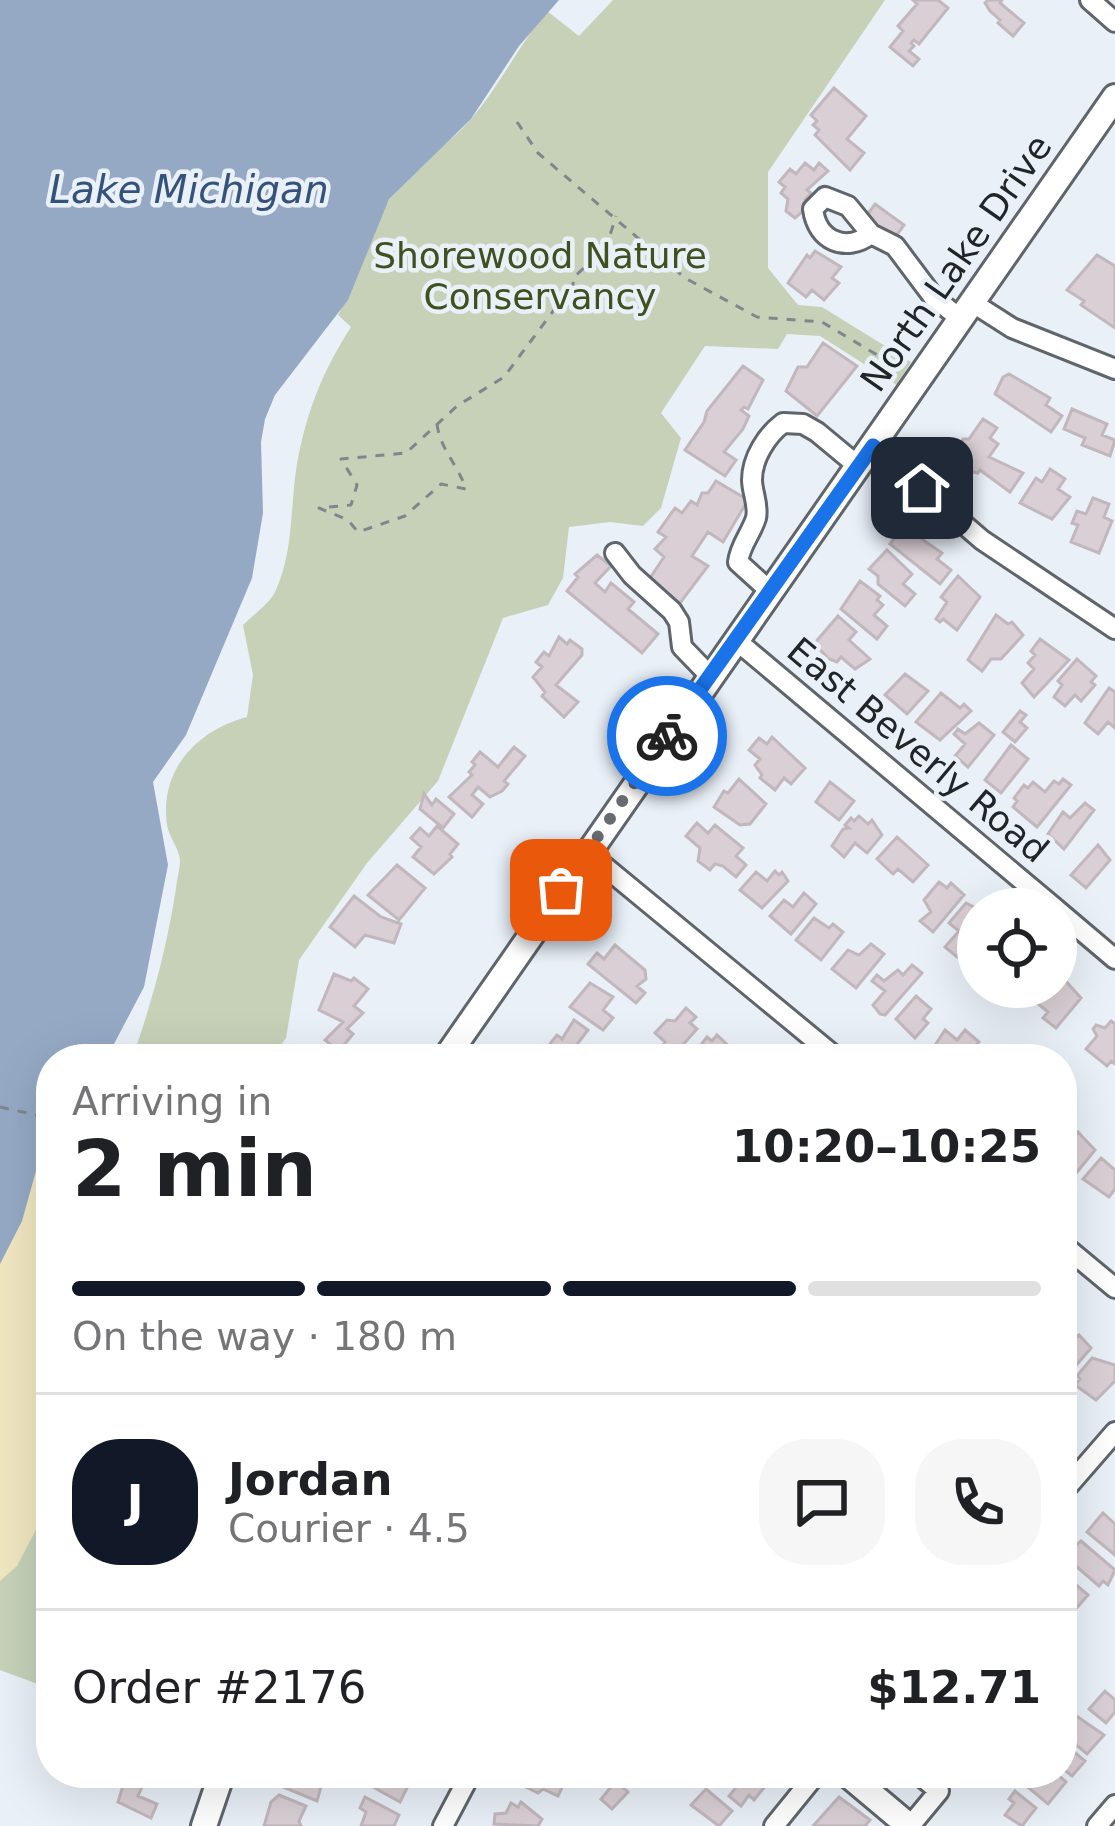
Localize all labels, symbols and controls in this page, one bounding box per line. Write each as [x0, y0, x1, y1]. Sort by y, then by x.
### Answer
street label: North Lake Drive [852, 127, 1060, 399]
water label: Lake Michigan [49, 167, 329, 212]
park label: Shorewood Nature Conservancy [373, 235, 707, 317]
pin [871, 437, 973, 539]
icon: home [889, 455, 955, 521]
street label: East Beverly Road [779, 629, 1057, 871]
courier [607, 676, 727, 796]
icon: bike [634, 703, 700, 769]
pin [510, 839, 612, 941]
icon: bag [528, 857, 594, 923]
map controls [957, 888, 1077, 1008]
button: locate [957, 888, 1077, 1008]
text: Arriving in [72, 1079, 272, 1124]
text: 10:20–10:25 [732, 1120, 1041, 1173]
text: 2 min [72, 1124, 317, 1214]
text: On the way · 180 m [72, 1314, 457, 1359]
button: chat [759, 1439, 885, 1565]
button: phone [915, 1439, 1041, 1565]
text: Jordan [228, 1453, 392, 1506]
text: J [127, 1475, 143, 1528]
text: Courier · 4.5 [228, 1506, 470, 1551]
text: Order #2176 [72, 1661, 366, 1714]
text: $12.71 [867, 1661, 1041, 1714]

